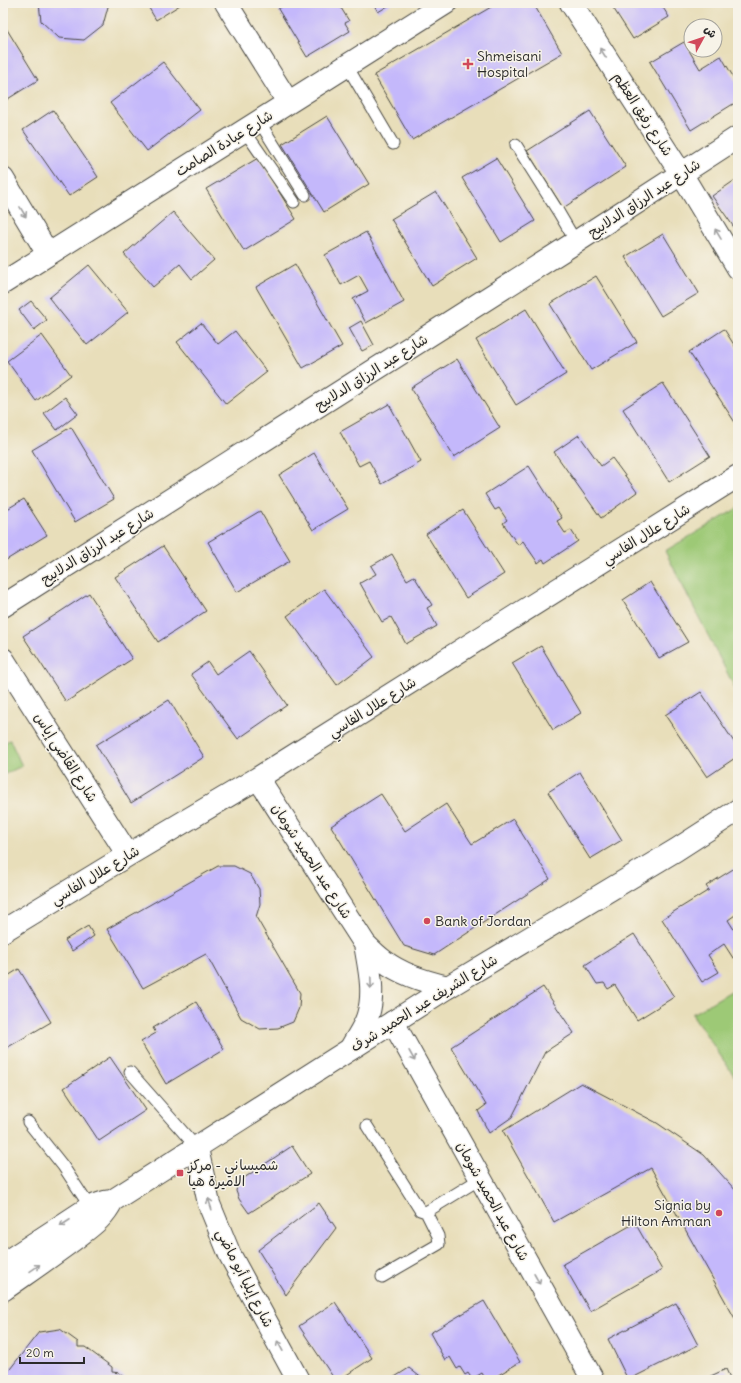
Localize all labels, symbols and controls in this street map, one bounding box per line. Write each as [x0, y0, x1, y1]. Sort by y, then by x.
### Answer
north arrow [683, 18, 723, 58]
text: ش [701, 22, 720, 41]
place label: Shmeisani Hospital [477, 47, 541, 81]
one-way arrow [599, 48, 608, 59]
marker: Shmeisani Hospital [462, 58, 474, 70]
street label: شارع رفيق العظم [607, 69, 677, 160]
street label: شارع عبادة الصامت [172, 106, 277, 181]
street label: شارع عبد الرزاق الدلابيح [584, 155, 704, 242]
one-way arrow [20, 206, 28, 218]
one-way arrow [713, 228, 721, 240]
street label: شارع عبد الرزاق الدلابيح [311, 330, 432, 415]
street label: شارع علال الفاسي [599, 500, 695, 572]
street label: شارع عبد الرزاق الدلابيح [37, 504, 158, 589]
street label: شارع علال الفاسي [325, 673, 421, 745]
street label: شارع القاضي إياس [27, 709, 102, 807]
street label: شارع عبد الحميد شومان [267, 800, 356, 923]
street label: شارع علال الفاسي [47, 841, 145, 912]
place label: Bank of Jordan [435, 912, 531, 930]
marker: Bank of Jordan [422, 916, 432, 926]
street label: شارع الشريف عبد الحميد شرف [347, 950, 501, 1057]
one-way arrow [367, 976, 375, 989]
one-way arrow [408, 1050, 416, 1062]
street label: شارع عبد الحميد شومان [452, 1138, 533, 1264]
place label: شميساني - مركز الاميرة هيا [187, 1156, 278, 1190]
marker: شميساني - مركز الاميرة هيا [175, 1168, 185, 1178]
place label: Signia by Hilton Amman [621, 1196, 711, 1230]
one-way arrow [206, 1198, 213, 1211]
marker: Signia by Hilton Amman [714, 1208, 724, 1218]
one-way arrow [60, 1219, 71, 1227]
street label: شارع إيليا أبو ماضي [209, 1226, 278, 1332]
one-way arrow [29, 1264, 40, 1272]
one-way arrow [533, 1273, 541, 1285]
scale bar [20, 1339, 84, 1365]
one-way arrow [275, 1340, 283, 1352]
text: 20 m [26, 1345, 54, 1360]

